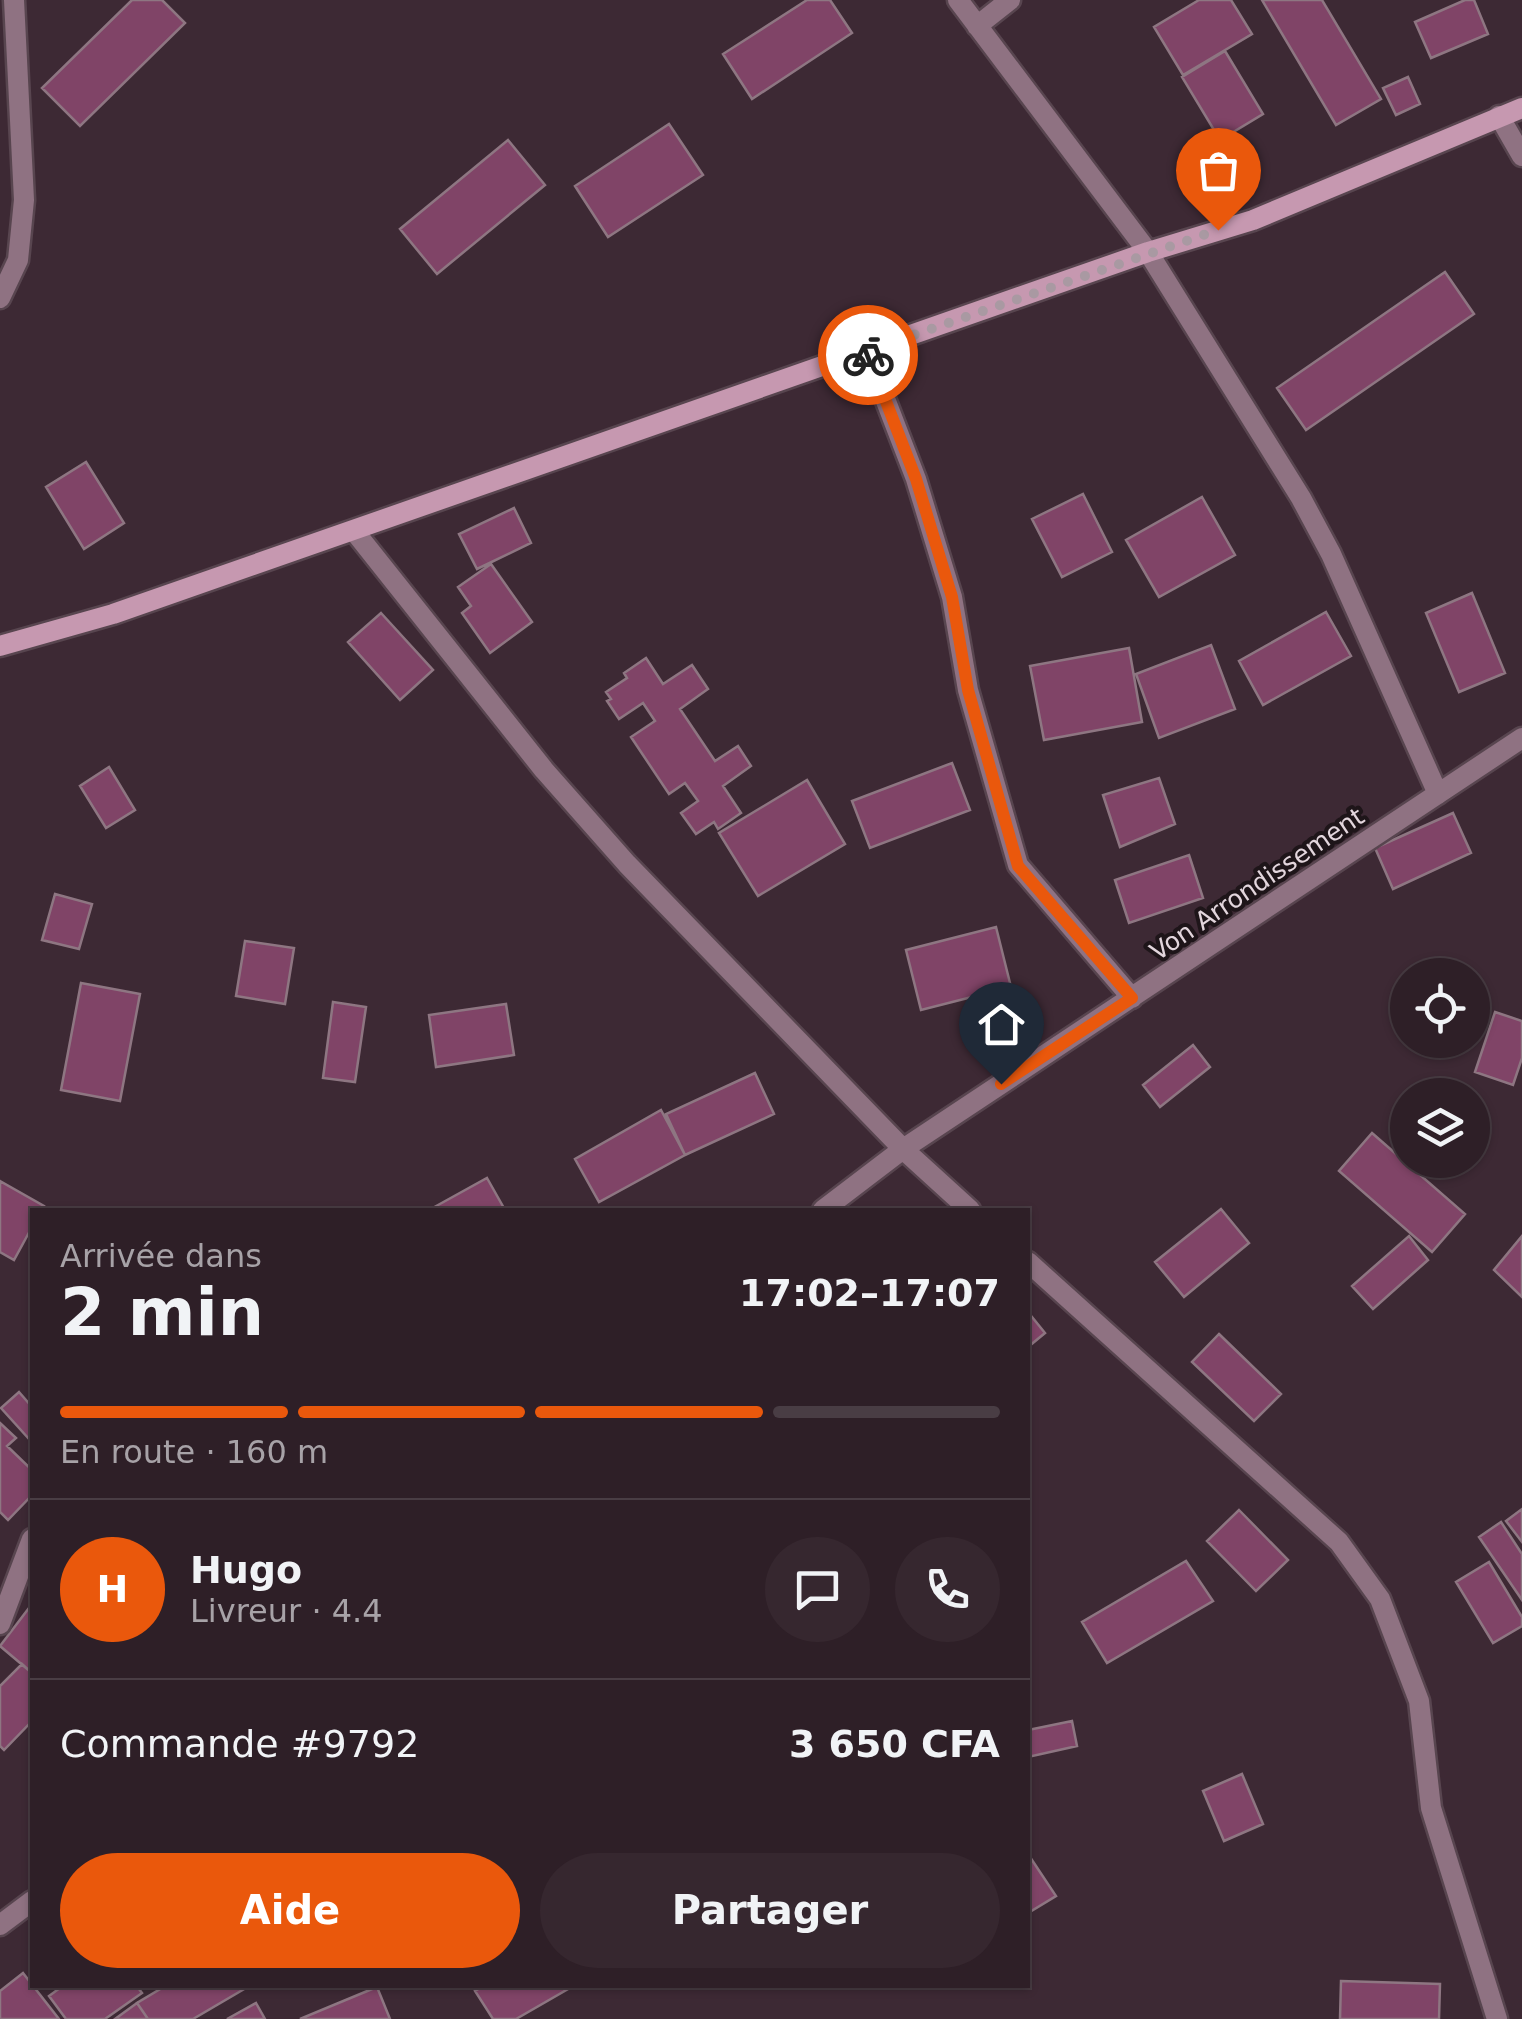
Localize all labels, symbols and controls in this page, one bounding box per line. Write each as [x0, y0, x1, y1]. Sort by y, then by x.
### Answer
pin [1176, 128, 1261, 231]
icon: bag [1191, 143, 1246, 198]
courier [818, 305, 918, 405]
icon: bike [841, 328, 896, 383]
street label: Von Arrondissement [1145, 801, 1370, 966]
map controls [1390, 958, 1490, 1178]
button: locate [1390, 958, 1490, 1058]
pin [959, 982, 1044, 1085]
icon: home [974, 997, 1029, 1052]
button: layers [1390, 1078, 1490, 1178]
text: Arrivée dans [60, 1237, 262, 1275]
text: 17:02–17:07 [739, 1271, 1000, 1315]
text: 2 min [60, 1275, 264, 1350]
text: En route · 160 m [60, 1433, 328, 1471]
button: chat [765, 1537, 870, 1642]
button: phone [895, 1537, 1000, 1642]
text: Hugo [190, 1548, 302, 1592]
text: H [97, 1567, 128, 1611]
text: Livreur · 4.4 [190, 1592, 383, 1630]
text: Commande #9792 [60, 1722, 419, 1766]
text: 3 650 CFA [789, 1722, 1000, 1766]
button: Aide [60, 1853, 520, 1968]
button: Partager [540, 1853, 1000, 1968]

